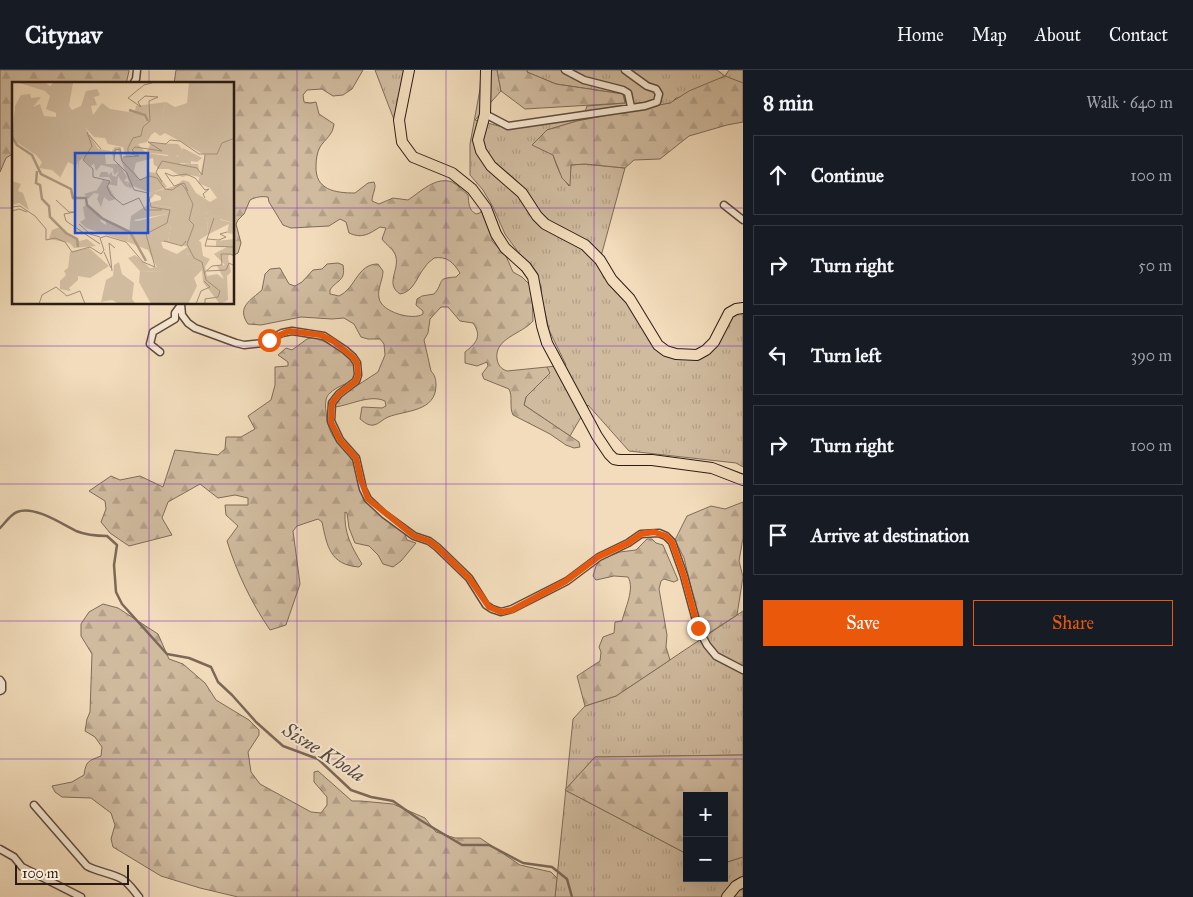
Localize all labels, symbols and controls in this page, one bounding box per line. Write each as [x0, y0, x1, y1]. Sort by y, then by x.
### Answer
text: Citynav [25, 20, 102, 50]
text: Home [897, 24, 944, 46]
text: Map [972, 24, 1007, 46]
text: About [1035, 24, 1081, 46]
text: Contact [1109, 24, 1168, 46]
inset map [12, 82, 235, 305]
text: 8 min [763, 90, 813, 116]
text: Walk · 640 m [1086, 93, 1173, 112]
icon: ahead [764, 161, 792, 189]
text: Continue [811, 164, 884, 187]
text: 100 m [1130, 166, 1172, 185]
icon: right [764, 251, 792, 279]
text: Turn right [811, 254, 894, 277]
text: 50 m [1138, 256, 1172, 275]
route start [258, 329, 281, 352]
icon: left [764, 341, 792, 369]
text: Turn left [811, 344, 881, 367]
text: 390 m [1131, 346, 1172, 365]
icon: right [764, 431, 792, 459]
text: Turn right [811, 434, 894, 457]
text: 100 m [1130, 436, 1172, 455]
icon: arrive [764, 521, 792, 549]
text: Arrive at destination [811, 524, 969, 547]
button: Save [763, 600, 963, 646]
button: Share [973, 600, 1173, 646]
route end [687, 617, 710, 640]
water label: Sisne Khola [277, 717, 370, 787]
map controls [683, 792, 728, 882]
button: + [683, 792, 728, 837]
button: − [683, 837, 728, 882]
scale bar [15, 862, 129, 885]
text: 100 m [22, 865, 59, 882]

